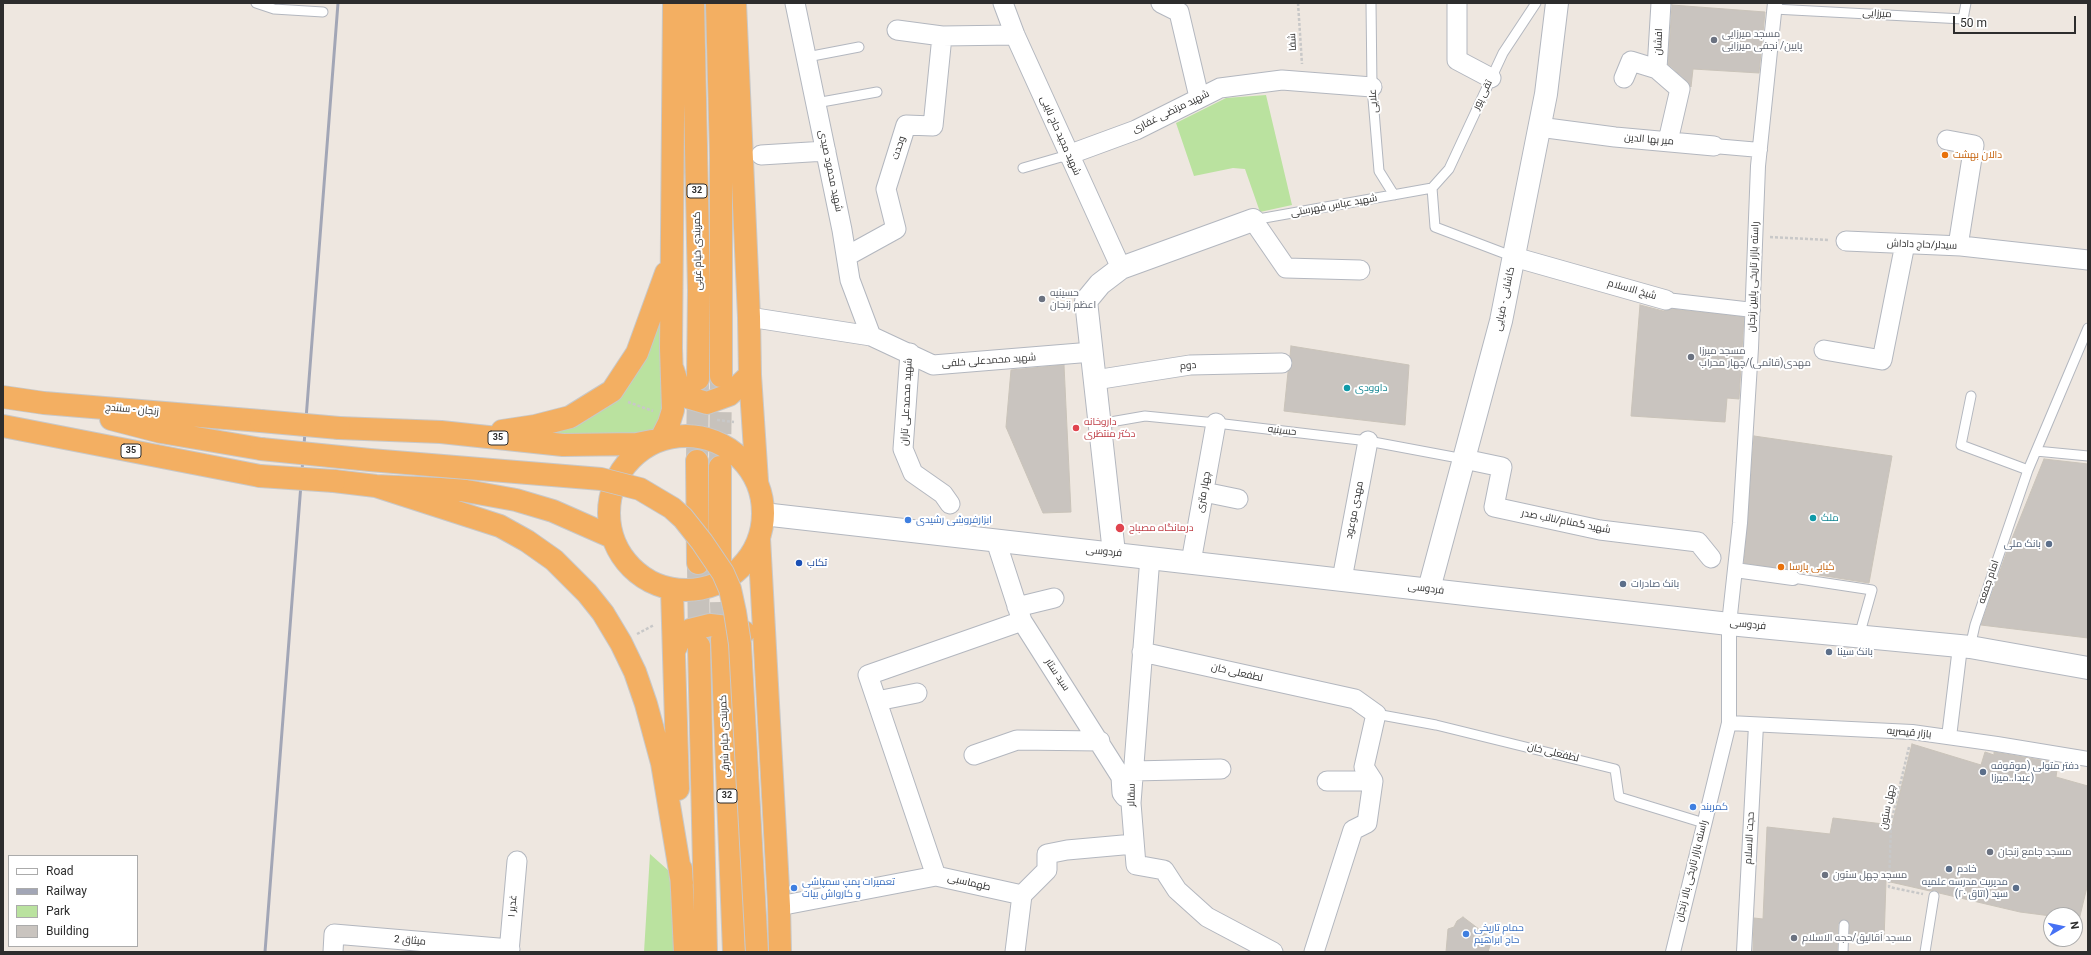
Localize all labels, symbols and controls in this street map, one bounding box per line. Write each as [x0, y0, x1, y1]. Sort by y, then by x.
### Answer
street label: میرزایی [1862, 7, 1892, 21]
scale bar [1955, 8, 2078, 34]
text: 50 m [1960, 16, 1987, 30]
street label: افشان [1652, 28, 1666, 56]
place label: مسجد میرزایی پایین/ نجفی میرزایی [1722, 28, 1802, 52]
street label: شفا [1287, 33, 1299, 51]
marker: مسجد میرزایی پایین/ نجفی میرزایی [1709, 35, 1719, 45]
street label: تقی پور [1471, 78, 1495, 112]
street label: شهید مرتضی غفاری [1130, 88, 1212, 136]
street label: علایی [1367, 88, 1381, 114]
street label: شهید مجید حاج نایبی [1037, 94, 1083, 178]
street label: شهید محمود صیدی [815, 129, 845, 213]
street label: میر بها الدین [1624, 132, 1674, 148]
street label: وحدت [890, 135, 908, 161]
place label: دالان بهشت [1953, 149, 2002, 161]
marker: دالان بهشت [1940, 150, 1950, 160]
road number: 32 [687, 184, 707, 198]
street label: شهید عباس فهرستی [1290, 192, 1378, 220]
street label: کمربندی خیام غربی [691, 211, 705, 291]
street label: راسته بازار تاریخی پایین زنجان [1746, 221, 1762, 333]
street label: سیدلر/حاج داداش [1887, 238, 1957, 252]
street label: کاشانی - ضیایی [1492, 266, 1518, 332]
street label: شیخ الاسلام [1606, 277, 1658, 303]
place label: حسینیه اعظم زنجان [1050, 287, 1096, 310]
marker: حسینیه اعظم زنجان [1037, 294, 1047, 304]
place label: مسجد میرزا مهدی(قائمی)/چهار محراب [1699, 345, 1811, 368]
street label: شهید محمدعلی خلفی [942, 352, 1036, 370]
marker: مسجد میرزا مهدی(قائمی)/چهار محراب [1686, 352, 1696, 362]
street label: شهید محمدعلی تاران [899, 358, 915, 446]
street label: دوم [1179, 359, 1197, 373]
place label: داوودی [1355, 382, 1387, 394]
marker: داوودی [1342, 383, 1352, 393]
street label: زنجان - سنندج [105, 402, 159, 418]
place label: داروخانه دکتر منتظری [1084, 416, 1135, 440]
marker: داروخانه دکتر منتظری [1071, 423, 1081, 433]
street label: حسینیه [1267, 423, 1297, 439]
road number: 35 [488, 431, 508, 445]
road number: 35 [121, 444, 141, 458]
street label: چهار متری [1194, 471, 1214, 513]
street label: مهدی موعود [1344, 480, 1366, 540]
street label: شهید گمنام/نائب صدر [1520, 507, 1612, 537]
place label: ملک [1821, 512, 1839, 524]
marker: ملک [1808, 513, 1818, 523]
place label: ابزارفروشی رشیدی [916, 514, 992, 526]
marker: ابزارفروشی رشیدی [903, 515, 913, 525]
marker: درمانگاه مصباح [1114, 522, 1126, 534]
place label: درمانگاه مصباح [1129, 522, 1193, 534]
place label: بانک ملی [2004, 538, 2041, 550]
marker: بانک ملی [2044, 539, 2054, 549]
street label: فردوسی [1085, 544, 1123, 560]
place label: تکاب [807, 557, 827, 569]
marker: تکاب [794, 558, 804, 568]
street label: امام جمعه [1976, 559, 2002, 605]
place label: کبابی پارسا [1789, 561, 1835, 573]
marker: کبابی پارسا [1776, 562, 1786, 572]
place label: بانک صادرات [1631, 578, 1679, 590]
marker: بانک صادرات [1618, 579, 1628, 589]
street label: فردوسی [1407, 581, 1445, 597]
street label: فردوسی [1729, 617, 1767, 633]
place label: بانک سینا [1837, 646, 1873, 658]
marker: بانک سینا [1824, 647, 1834, 657]
street label: سید ستار [1042, 657, 1072, 693]
street label: لطفعلی خان [1210, 661, 1264, 685]
street label: کمربندی خیام شرقی [718, 695, 732, 777]
street label: بازار قیصریه [1886, 725, 1932, 741]
street label: لطفعلی خان [1526, 741, 1580, 765]
place label: دفتر متولی (موقوفه عبدا..میرزا) [1991, 760, 2079, 784]
marker: دفتر متولی (موقوفه عبدا..میرزا) [1978, 767, 1988, 777]
street label: سقالر [1126, 783, 1138, 807]
street label: چهل ستون [1878, 784, 1898, 830]
road number: 32 [717, 789, 737, 803]
place label: کمربند [1701, 801, 1728, 813]
marker: کمربند [1688, 802, 1698, 812]
street label: حجت الاسلام [1743, 811, 1757, 865]
street label: راسته بازار تاریخی بالا زنجان [1674, 819, 1710, 923]
place label: مسجد جامع زنجان [1998, 846, 2072, 858]
marker: مسجد جامع زنجان [1985, 847, 1995, 857]
legend [8, 855, 138, 947]
place label: خادم [1957, 863, 1977, 875]
text: Road [46, 864, 74, 878]
marker: خادم [1944, 864, 1954, 874]
place label: مسجد چهل ستون [1833, 869, 1907, 881]
marker: مسجد چهل ستون [1820, 870, 1830, 880]
street label: طهماسبی [946, 872, 992, 894]
place label: تعمیرات پمپ سمپاشی و کارواش بیات [802, 876, 895, 900]
place label: مدیریت مدرسه علمیه سید (اتاق ۲۰) [1922, 876, 2008, 900]
marker: تعمیرات پمپ سمپاشی و کارواش بیات [789, 883, 799, 893]
marker: مدیریت مدرسه علمیه سید (اتاق ۲۰) [2011, 883, 2021, 893]
text: Railway [46, 884, 87, 898]
street label: غدیر ۱ [506, 894, 520, 918]
text: Park [46, 904, 70, 918]
north arrow [2043, 907, 2083, 947]
text: N [2067, 920, 2081, 930]
place label: حمام تاریخی حاج ابراهیم [1474, 922, 1524, 946]
text: Building [46, 924, 89, 938]
marker: حمام تاریخی حاج ابراهیم [1461, 929, 1471, 939]
place label: مسجد آقالیق/حجه الاسلام [1802, 932, 1912, 944]
marker: مسجد آقالیق/حجه الاسلام [1789, 933, 1799, 943]
street label: میثاق 2 [394, 934, 426, 948]

